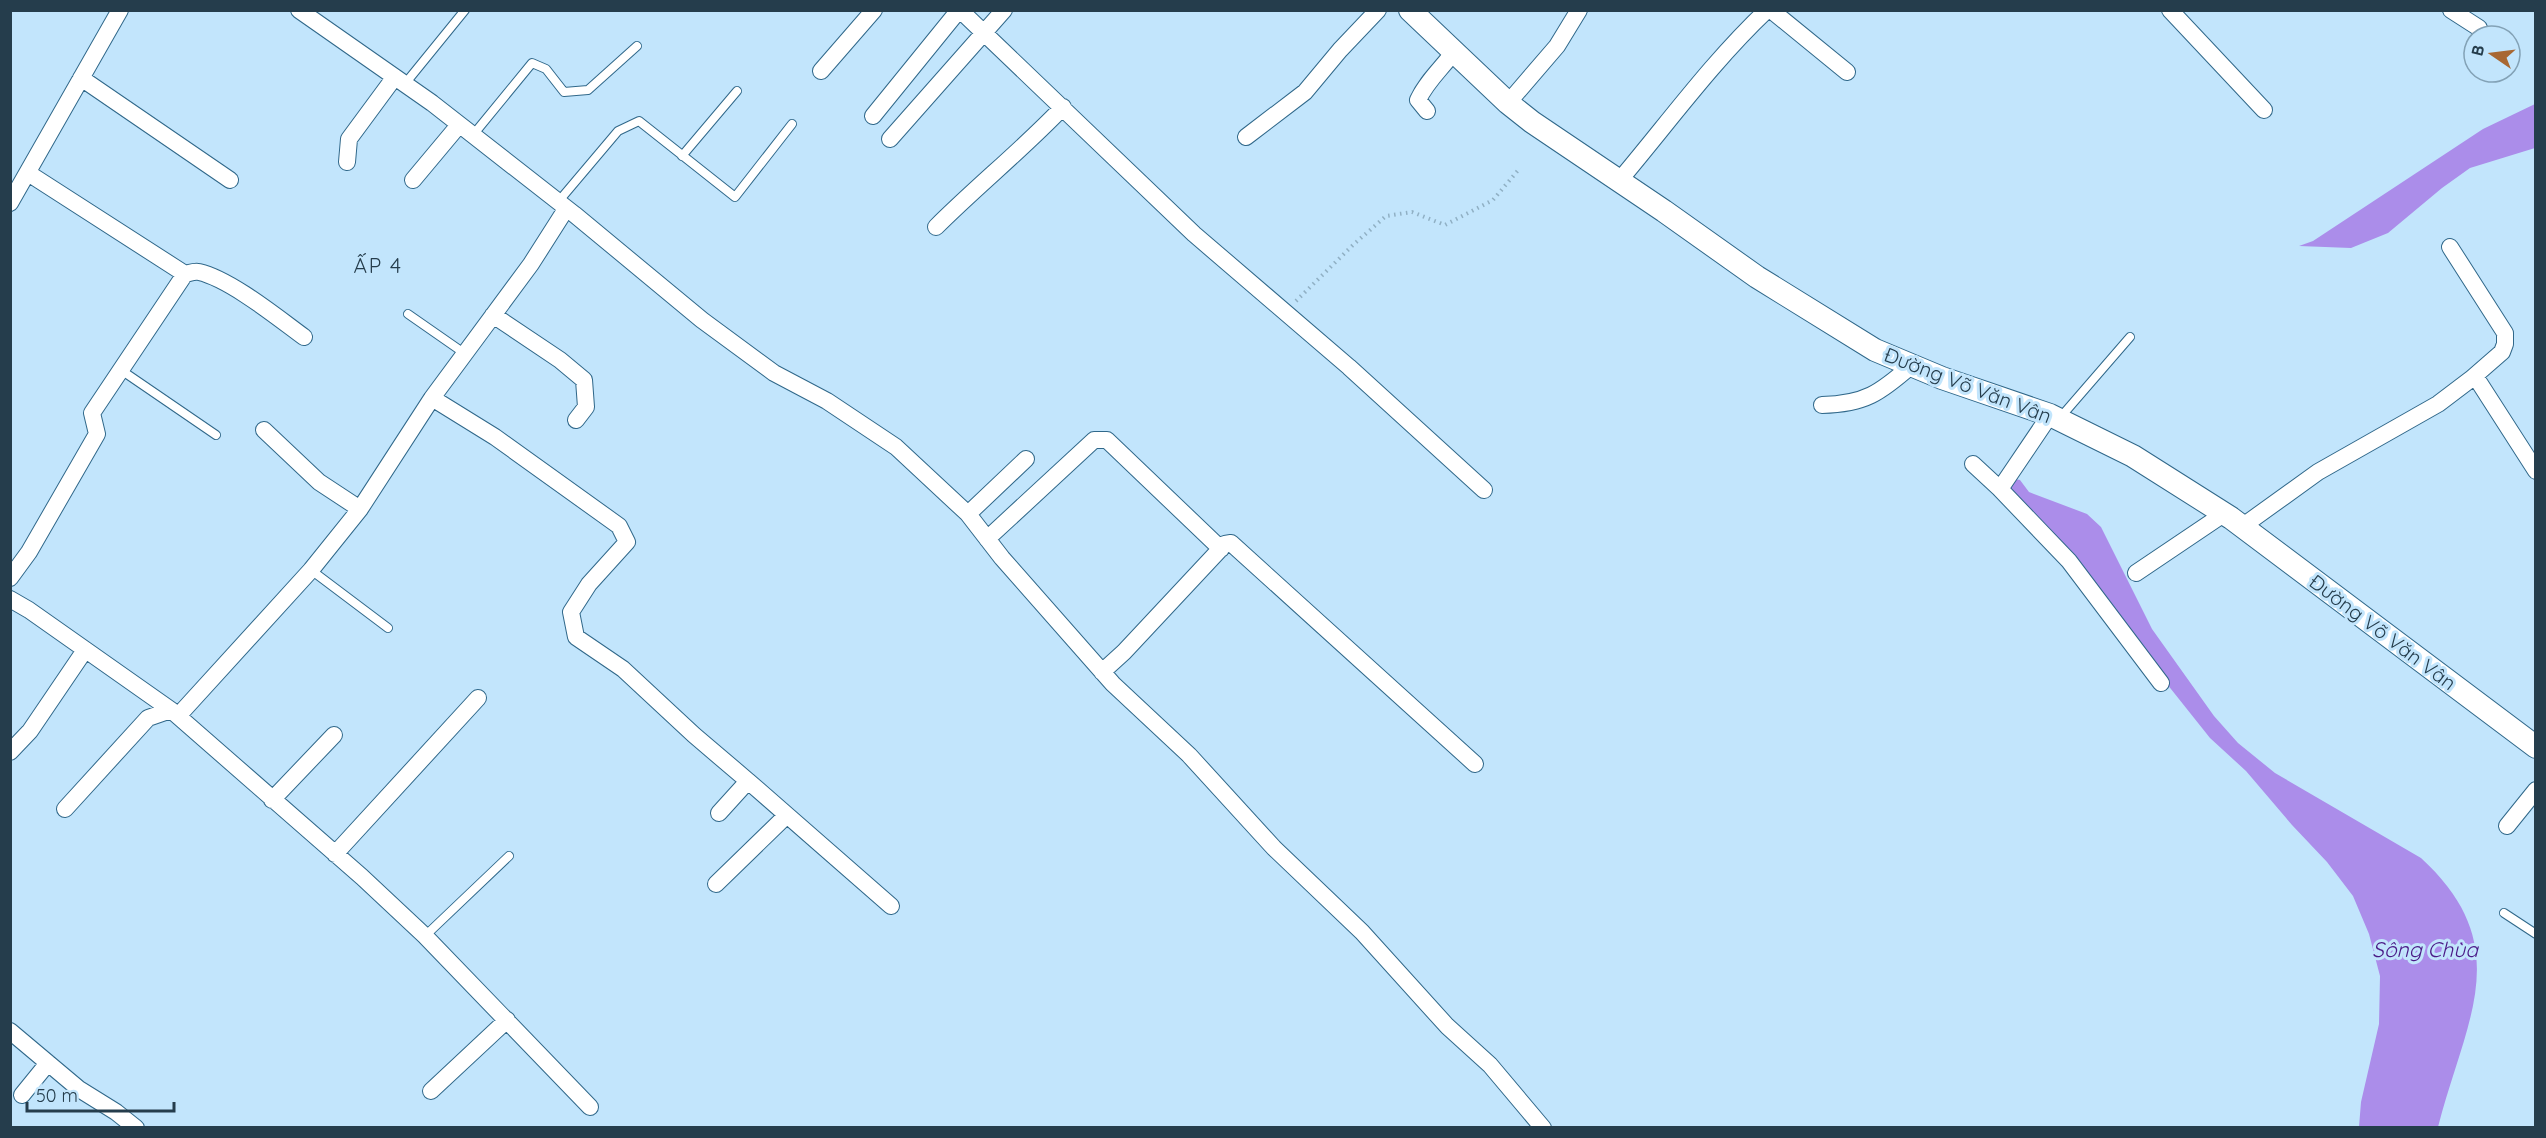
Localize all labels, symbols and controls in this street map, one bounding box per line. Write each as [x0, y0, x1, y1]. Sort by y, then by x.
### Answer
north arrow [2462, 24, 2522, 84]
text: B [2466, 43, 2488, 58]
district label: ẤP 4 [354, 252, 402, 278]
street label: Đường Võ Văn Vân [1881, 342, 2055, 428]
street label: Đường Võ Văn Vân [2305, 569, 2461, 695]
water label: Sông Chùa [2372, 936, 2479, 962]
scale bar [27, 1075, 174, 1113]
text: 50 m [36, 1084, 78, 1107]

